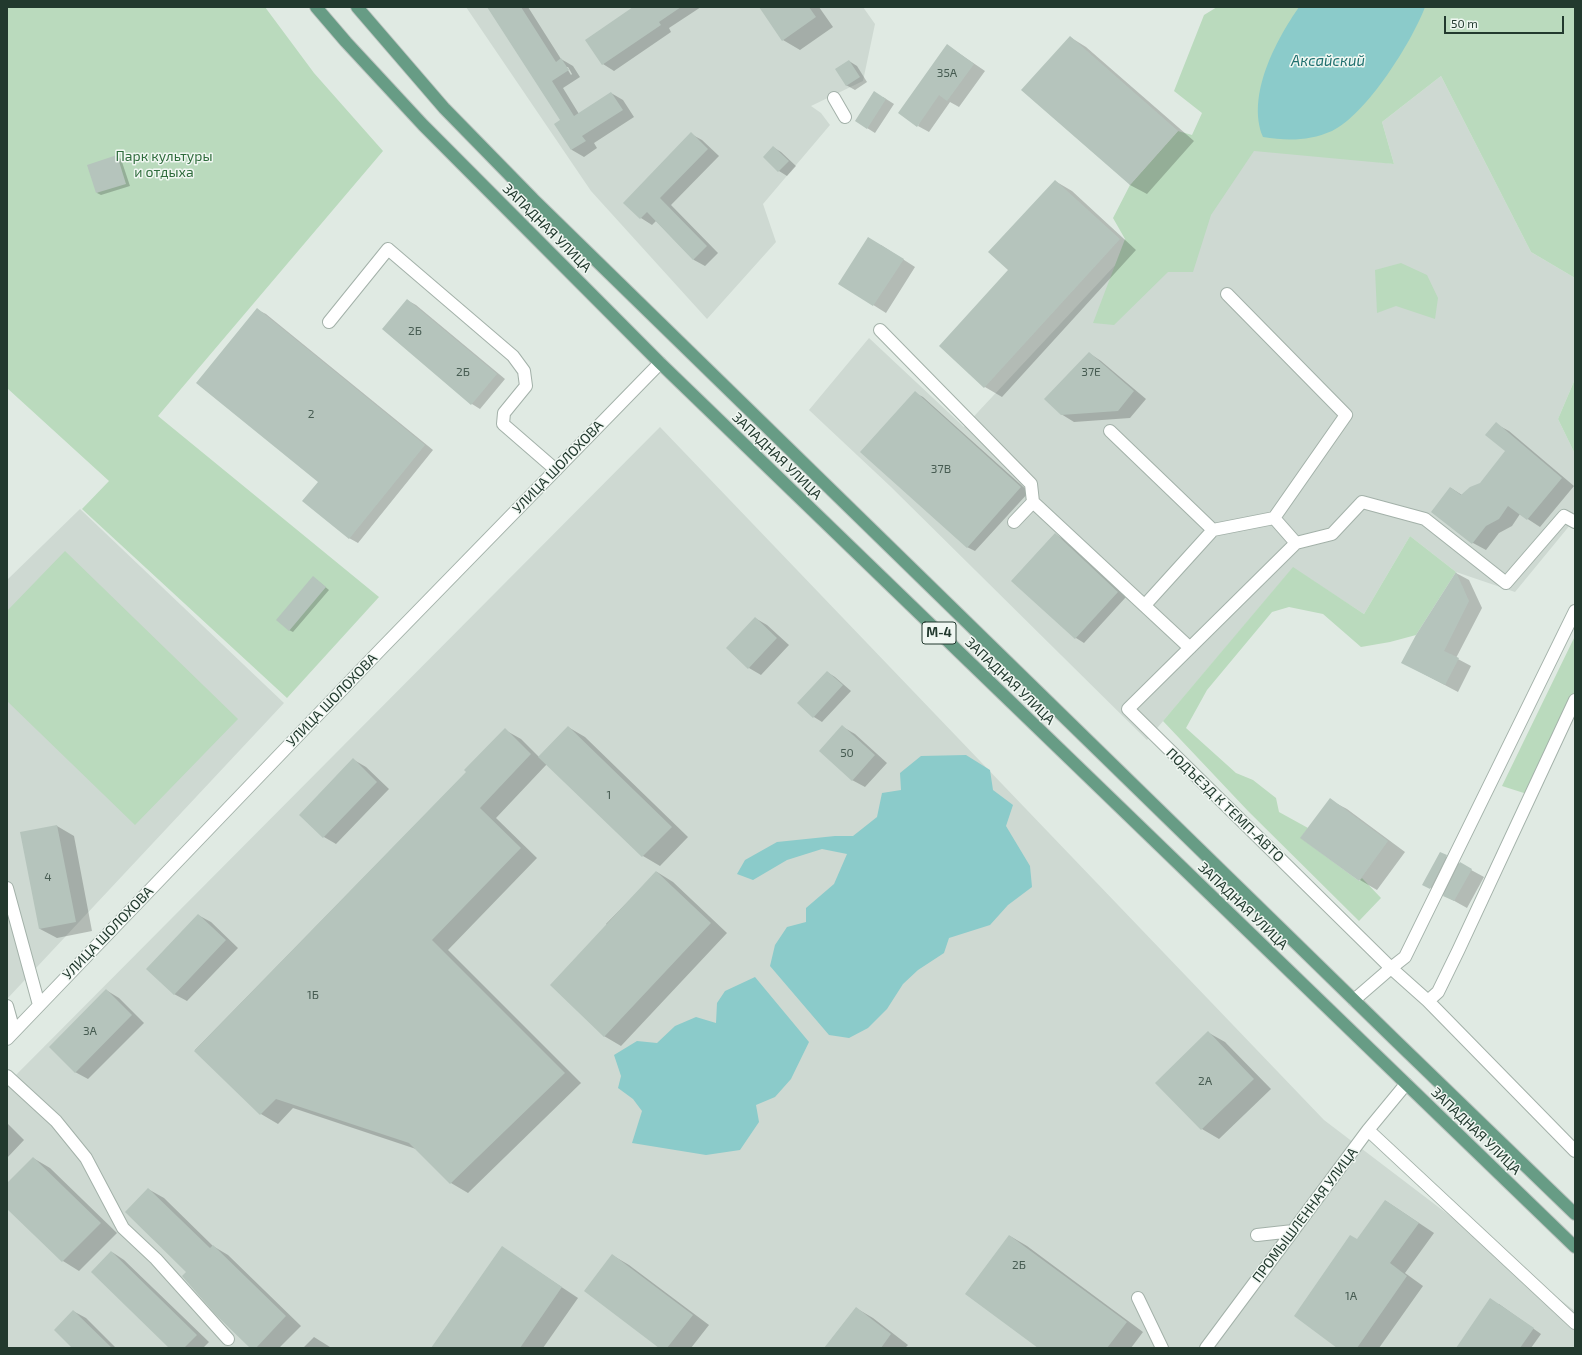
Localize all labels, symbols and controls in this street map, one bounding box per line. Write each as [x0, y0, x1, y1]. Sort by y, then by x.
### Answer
scale bar [1446, 8, 1566, 34]
text: 50 m [1451, 16, 1478, 30]
water label: Аксайский [1291, 52, 1365, 70]
house number: 35А [937, 66, 957, 80]
park label: Парк культуры и отдыха [115, 148, 213, 180]
street label: ЗАПАДНАЯ УЛИЦА [499, 180, 595, 276]
house number: 2Б [408, 324, 422, 338]
house number: 2Б [456, 365, 470, 379]
house number: 37Е [1081, 365, 1101, 379]
house number: 2 [308, 407, 314, 421]
street label: ЗАПАДНАЯ УЛИЦА [729, 409, 825, 503]
street label: УЛИЦА ШОЛОХОВА [509, 417, 607, 517]
house number: 37В [931, 462, 951, 476]
road number: М-4 [922, 622, 956, 644]
street label: ЗАПАДНАЯ УЛИЦА [962, 634, 1058, 728]
street label: УЛИЦА ШОЛОХОВА [283, 650, 381, 750]
street label: ПОДЪЕЗД К ТЕМП-АВТО [1163, 744, 1287, 866]
house number: 50 [840, 746, 854, 760]
house number: 1 [607, 788, 611, 802]
street label: ЗАПАДНАЯ УЛИЦА [1195, 859, 1291, 953]
house number: 4 [44, 870, 52, 884]
street label: УЛИЦА ШОЛОХОВА [59, 883, 157, 983]
house number: 1Б [307, 988, 319, 1002]
house number: 3А [83, 1024, 97, 1038]
house number: 2А [1198, 1074, 1212, 1088]
street label: ЗАПАДНАЯ УЛИЦА [1428, 1084, 1524, 1178]
street label: ПРОМЫШЛЕННАЯ УЛИЦА [1249, 1144, 1361, 1286]
house number: 2Б [1012, 1258, 1026, 1272]
house number: 1А [1345, 1289, 1357, 1303]

